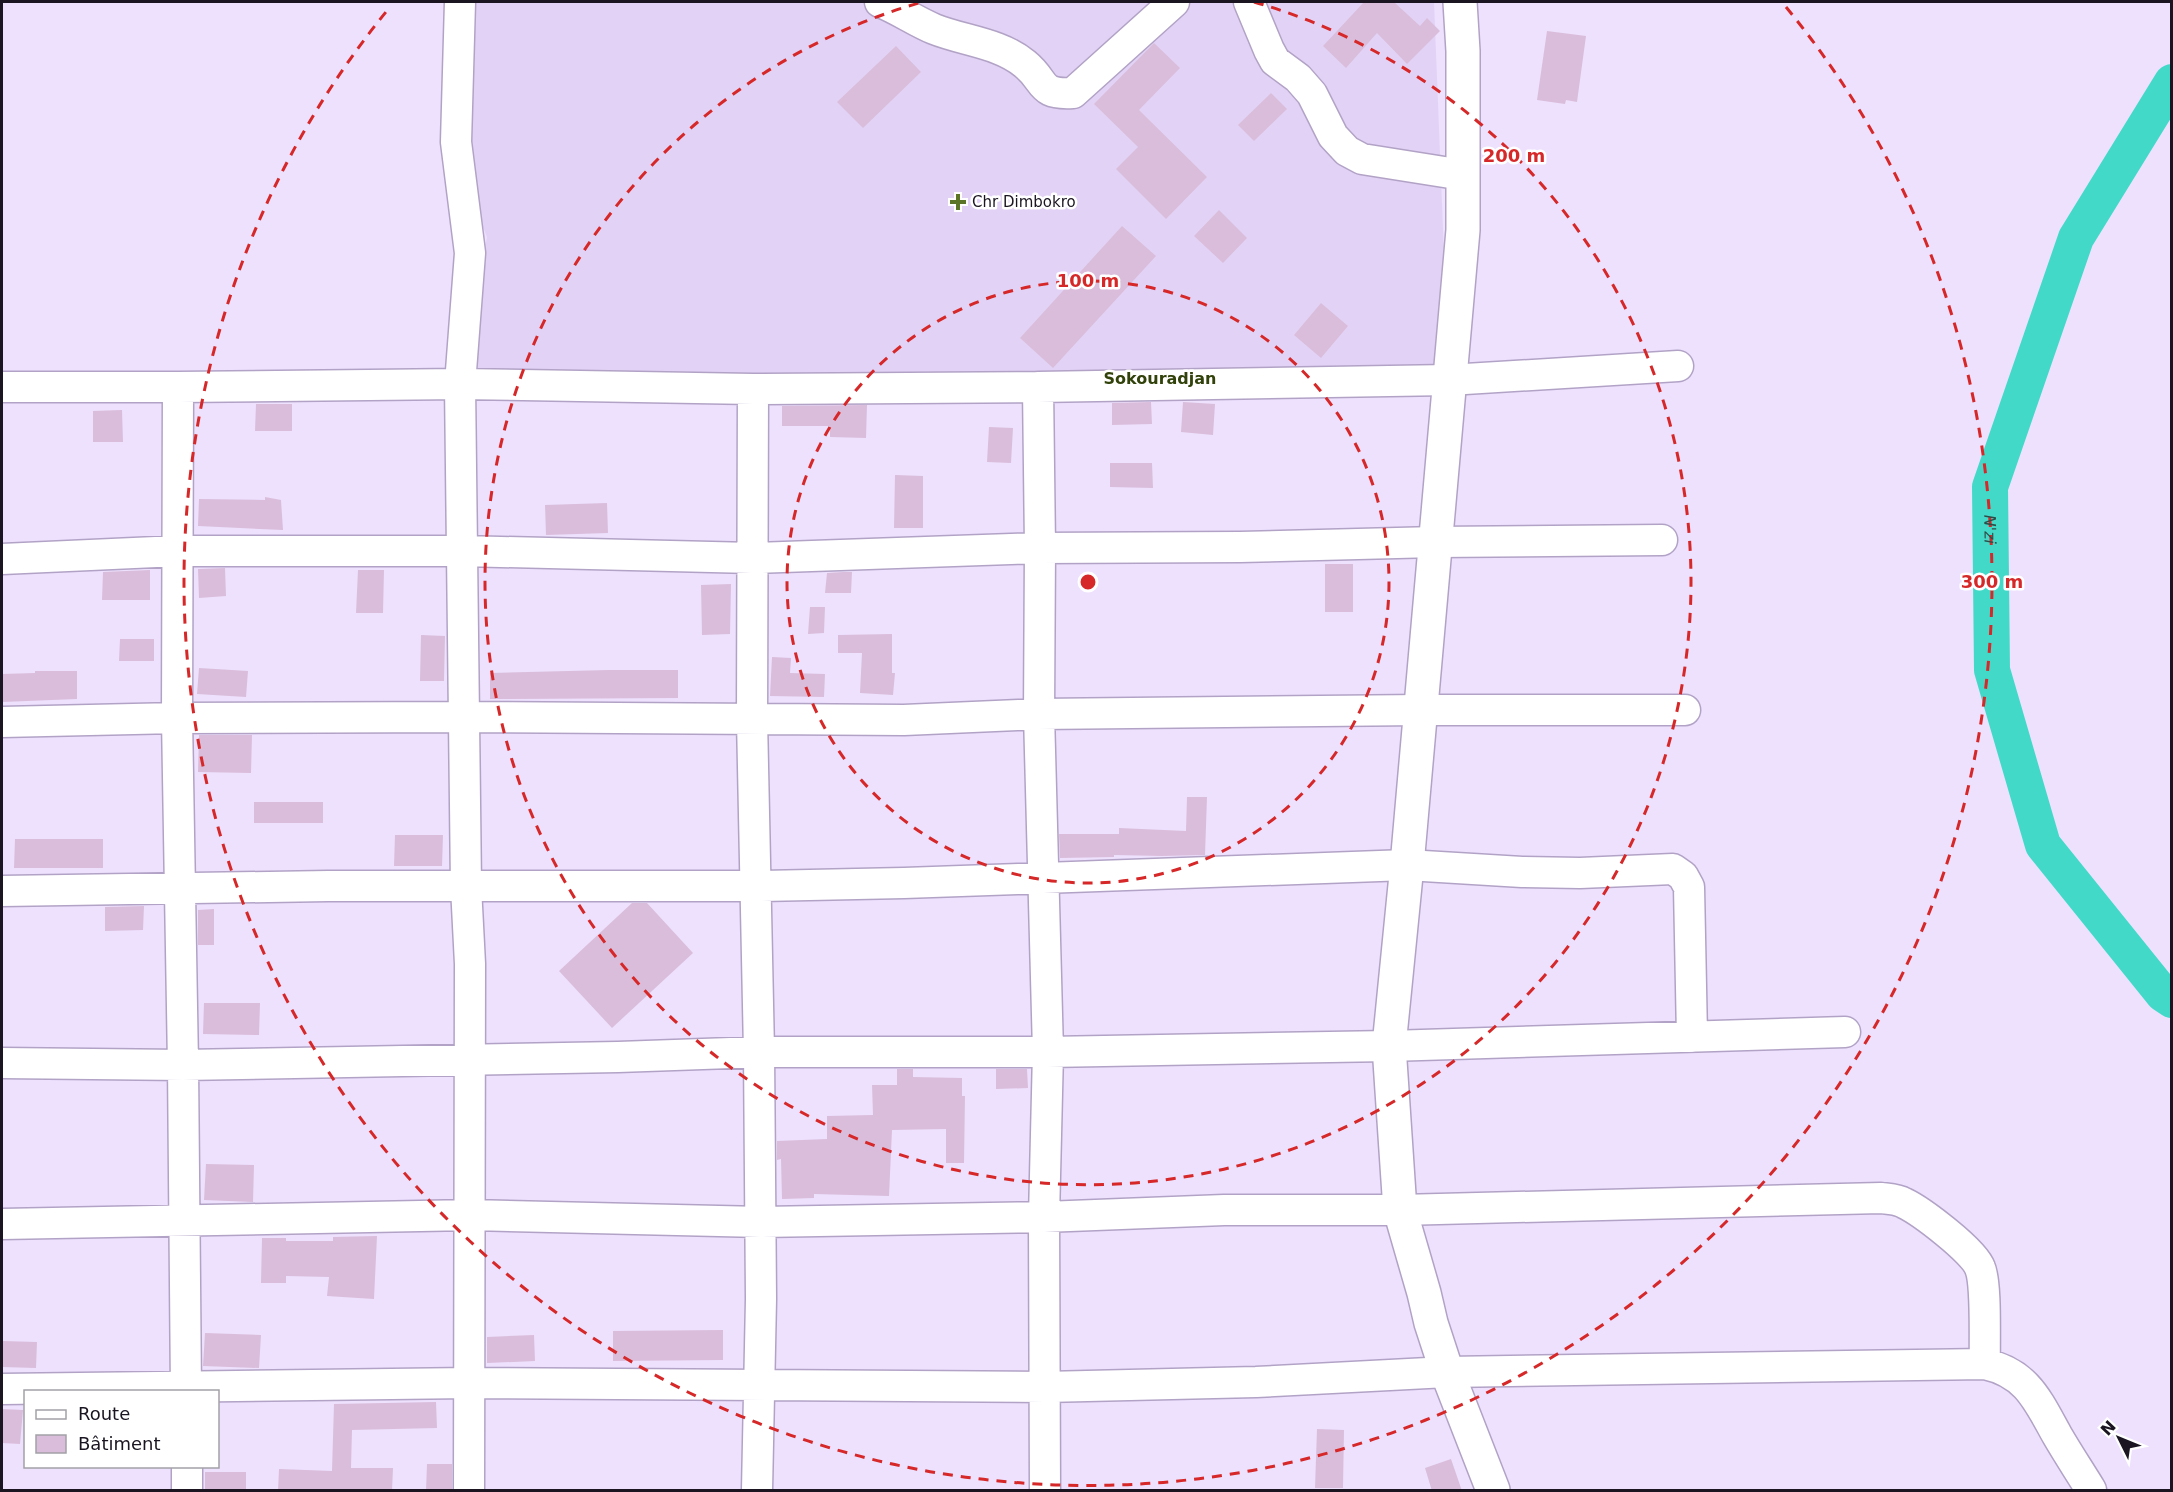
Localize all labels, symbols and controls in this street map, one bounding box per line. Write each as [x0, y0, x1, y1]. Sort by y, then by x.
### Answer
text: 200 m [1483, 145, 1545, 166]
marker: Chr Dimbokro [949, 193, 967, 211]
place label: Chr Dimbokro [972, 193, 1076, 211]
text: 100 m [1057, 270, 1119, 291]
district label: Sokouradjan [1104, 369, 1216, 388]
water label: N'zi [1981, 515, 2000, 545]
text: 300 m [1961, 571, 2023, 592]
centre of rings [1078, 572, 1098, 592]
legend [24, 1390, 219, 1468]
text: Route [78, 1403, 130, 1424]
north arrow [2089, 1408, 2149, 1468]
text: N [2097, 1417, 2120, 1439]
text: Bâtiment [78, 1433, 161, 1454]

